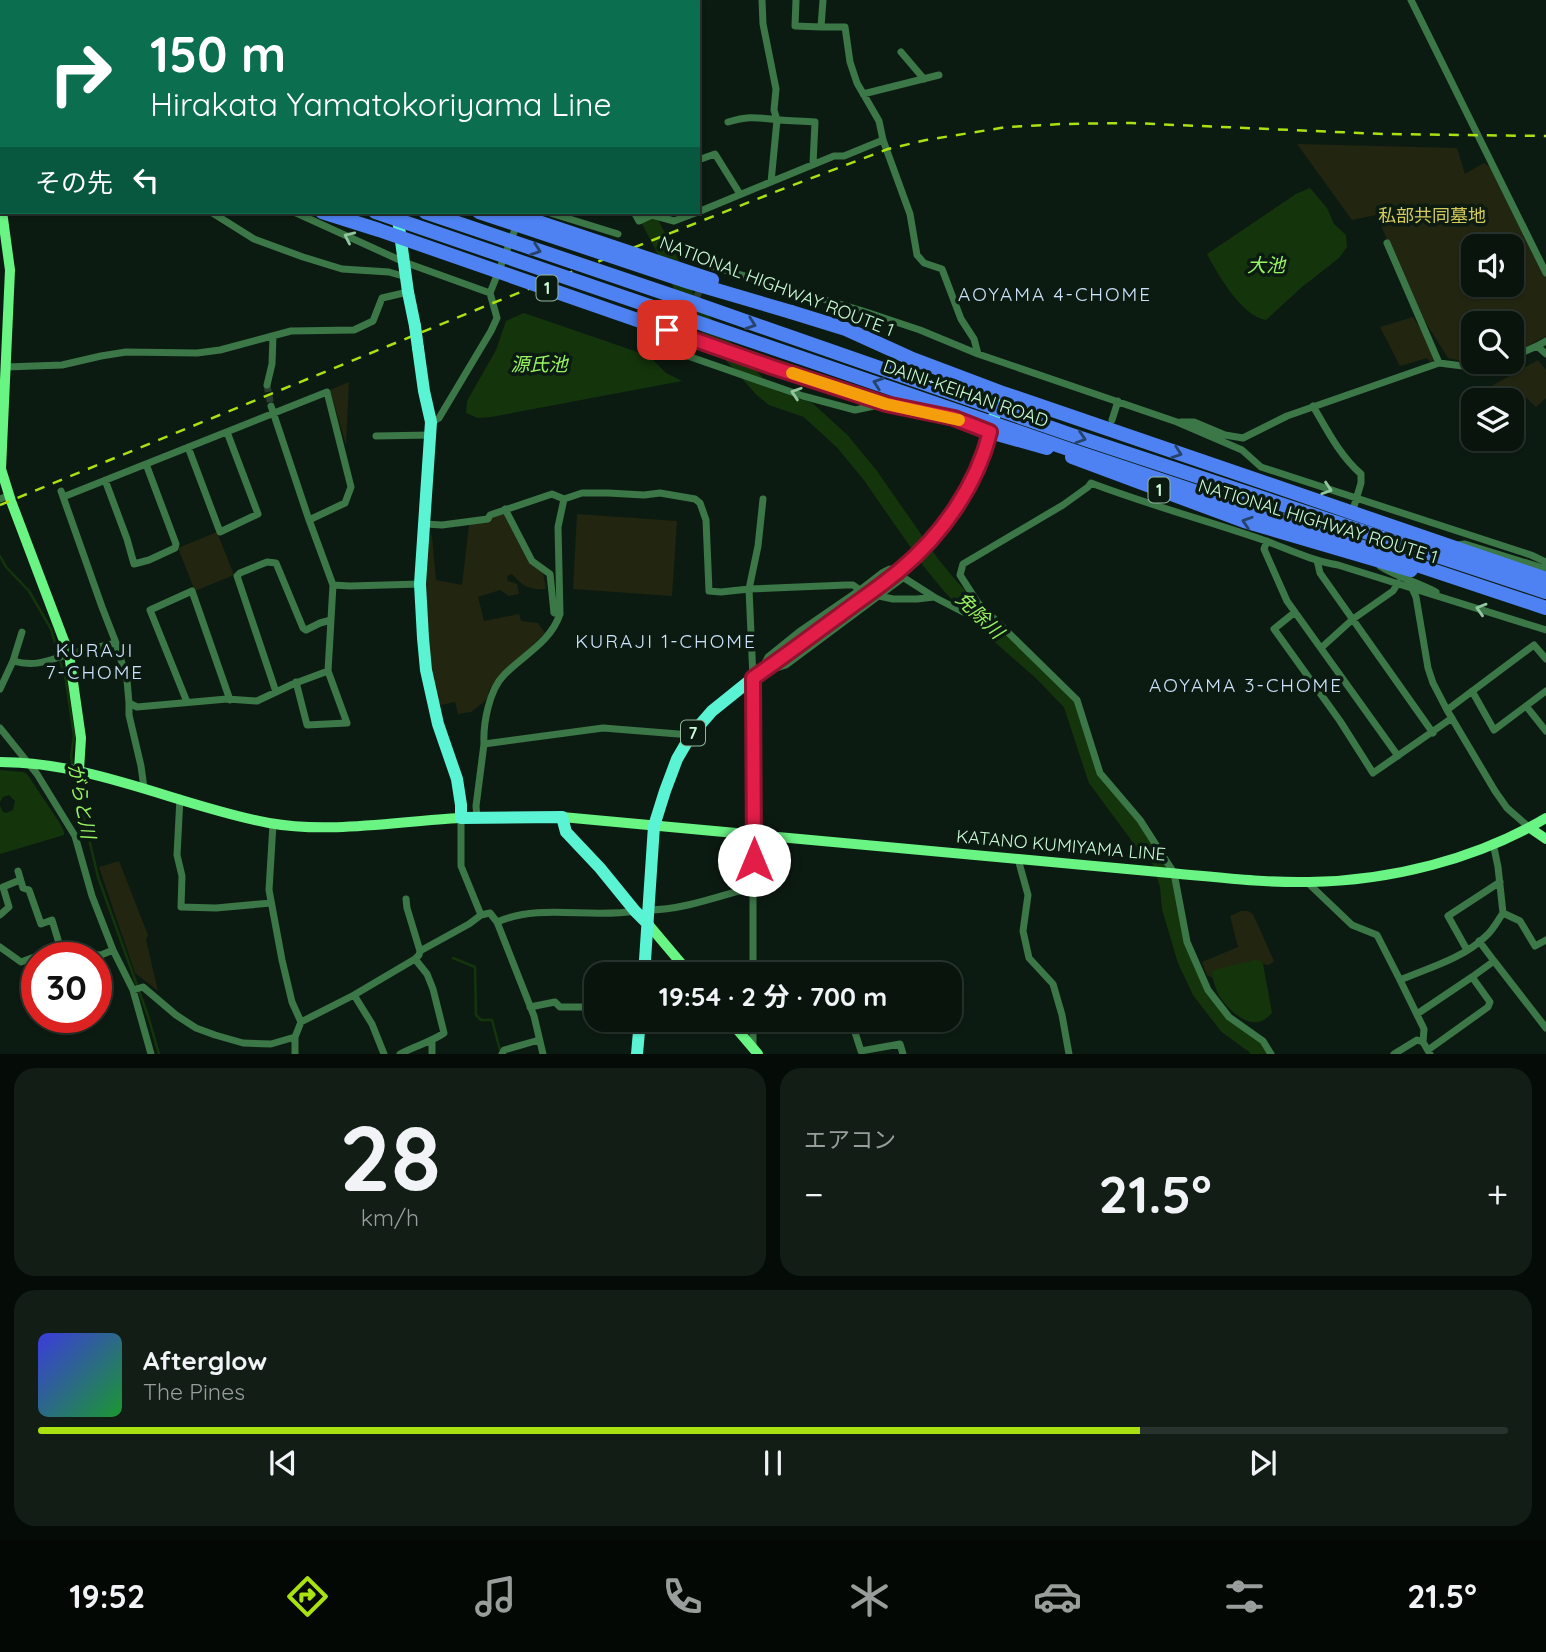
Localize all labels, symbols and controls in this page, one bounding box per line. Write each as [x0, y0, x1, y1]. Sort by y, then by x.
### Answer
text: 150 m [150, 23, 286, 84]
icon: right [35, 28, 126, 119]
text: Hirakata Yamatokoriyama Line [150, 84, 612, 124]
icon: left [127, 161, 165, 199]
text: その先 [35, 166, 113, 199]
park label: 私部共同墓地 [1378, 204, 1486, 227]
one-way arrow [344, 231, 356, 245]
street label: NATIONAL HIGHWAY ROUTE 1 [657, 231, 897, 341]
map controls [1461, 234, 1524, 451]
button: sound [1461, 234, 1524, 297]
one-way arrow [529, 241, 541, 256]
water label: 大池 [1247, 253, 1287, 277]
road number: 1 [536, 276, 558, 300]
district label: AOYAMA 4-CHOME [958, 282, 1152, 306]
pin [637, 300, 697, 360]
icon: arrive [648, 311, 686, 349]
button: search [1461, 311, 1524, 374]
one-way arrow [744, 316, 756, 330]
water label: 源氏池 [510, 352, 569, 376]
street label: DAINI-KEIHAN ROAD [880, 354, 1052, 432]
one-way arrow [872, 377, 884, 391]
one-way arrow [791, 387, 803, 401]
button: layers [1461, 388, 1524, 451]
one-way arrow [1075, 430, 1087, 445]
one-way arrow [1170, 445, 1183, 459]
street label: NATIONAL HIGHWAY ROUTE 1 [1195, 474, 1441, 568]
road number: 1 [1148, 477, 1170, 503]
one-way arrow [1321, 481, 1333, 496]
one-way arrow [1241, 515, 1253, 530]
water label: 免除川 [951, 587, 1010, 645]
one-way arrow [1475, 603, 1487, 618]
district label: KURAJI 1-CHOME [575, 629, 757, 653]
district label: KURAJI 7-CHOME [46, 638, 144, 684]
district label: AOYAMA 3-CHOME [1149, 673, 1343, 697]
road number: 7 [681, 720, 705, 746]
water label: がらと川 [63, 761, 101, 843]
position arrow [717, 823, 791, 897]
street label: KATANO KUMIYAMA LINE [955, 824, 1167, 866]
speed limit sign: 30 [21, 942, 112, 1033]
text: 19:54 · 2 分 · 700 m [659, 980, 887, 1013]
text: 28 [339, 1100, 441, 1214]
text: エアコン [804, 1125, 896, 1154]
text: 21.5° [1099, 1161, 1212, 1226]
text: − [804, 1170, 824, 1218]
text: + [1487, 1170, 1508, 1218]
text: km/h [361, 1203, 419, 1232]
text: Afterglow [143, 1344, 267, 1377]
text: The Pines [143, 1377, 245, 1406]
icon: previous [264, 1444, 302, 1482]
icon: pause [754, 1444, 792, 1482]
icon: next [1244, 1444, 1282, 1482]
icon: directions [283, 1572, 332, 1621]
icon: music [471, 1572, 520, 1621]
icon: phone [658, 1572, 707, 1621]
icon: climate [845, 1572, 894, 1621]
icon: car [1033, 1572, 1082, 1621]
icon: filters [1220, 1572, 1269, 1621]
text: 19:52 [69, 1576, 145, 1616]
text: 21.5° [1407, 1576, 1477, 1616]

